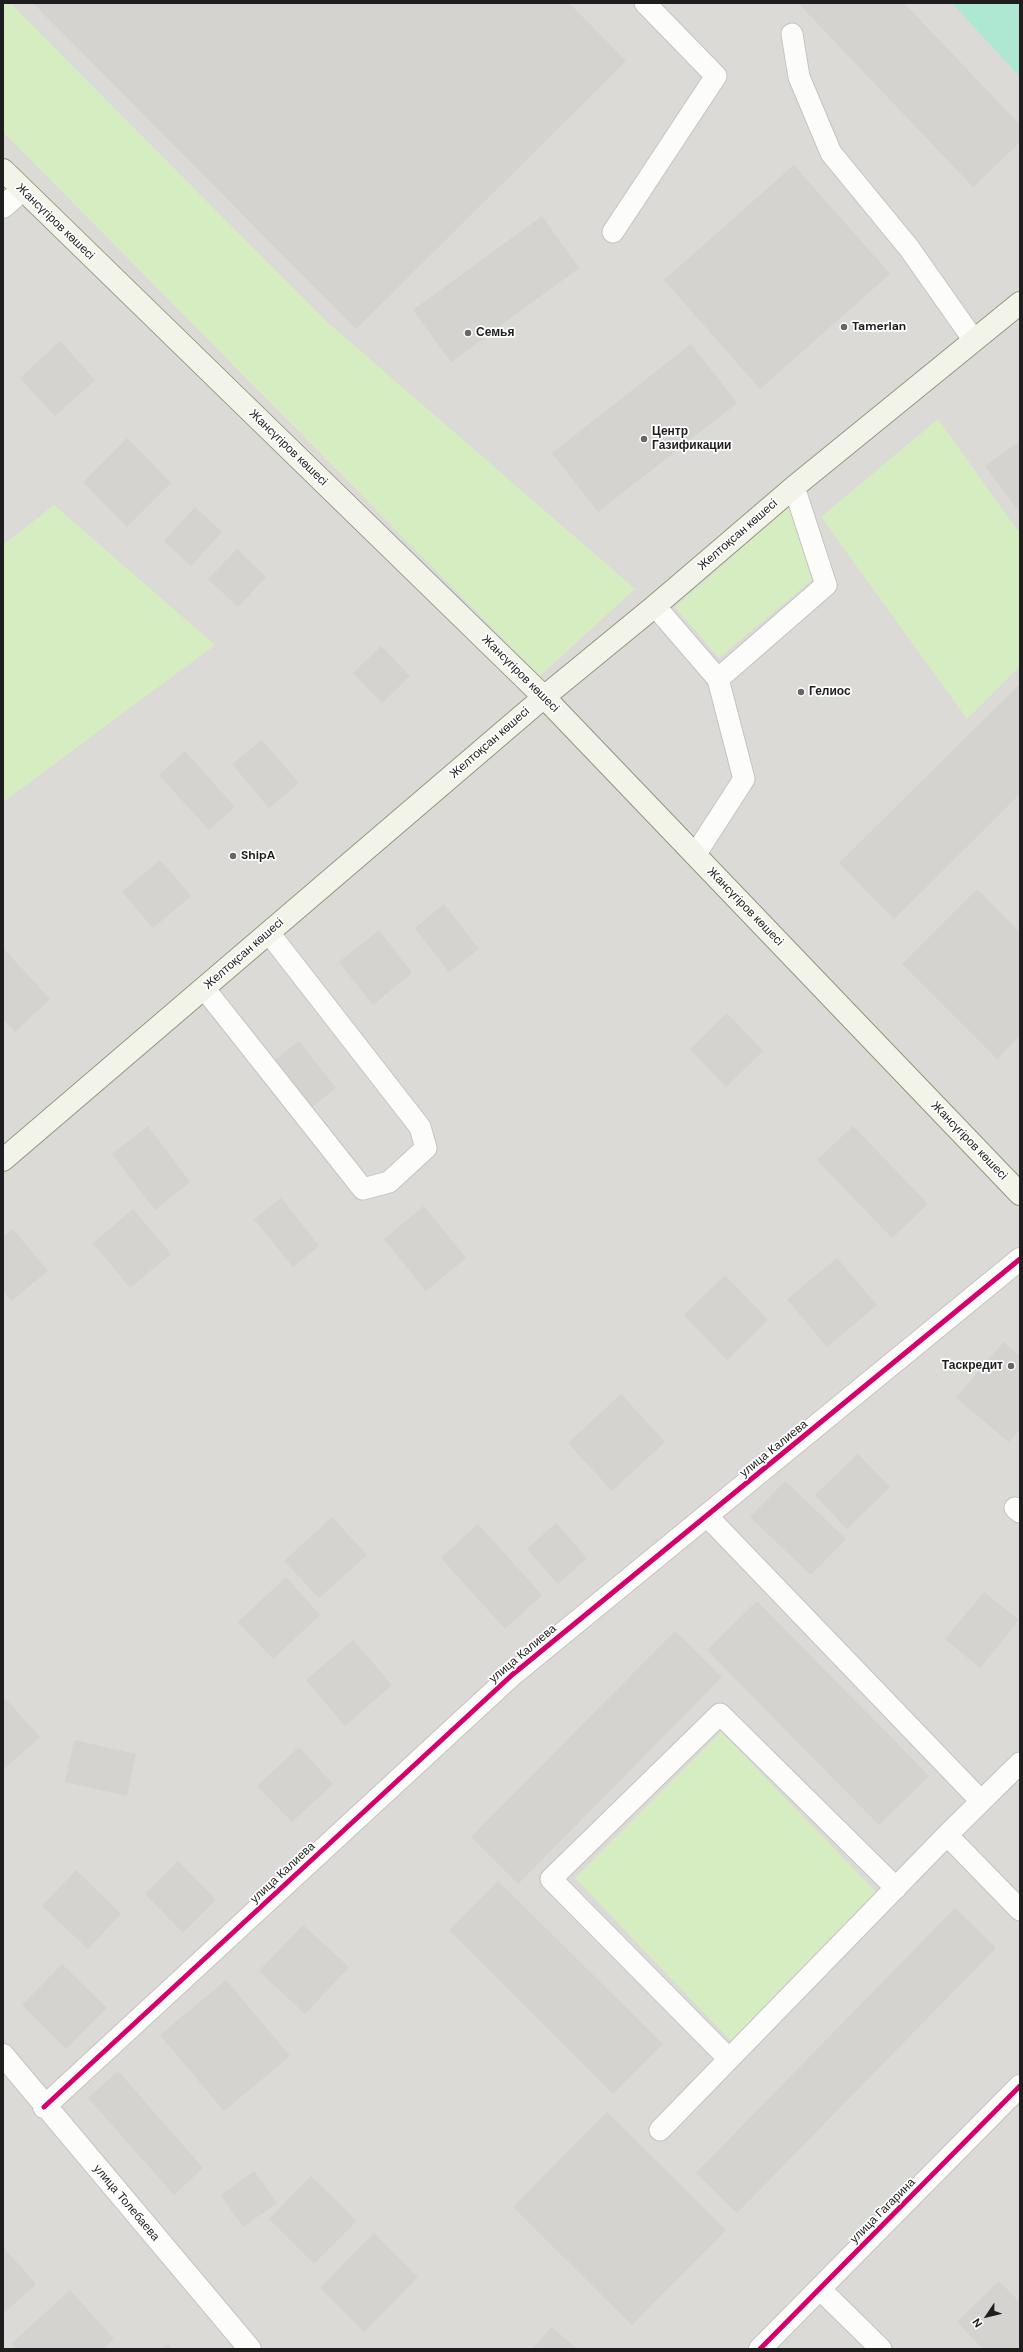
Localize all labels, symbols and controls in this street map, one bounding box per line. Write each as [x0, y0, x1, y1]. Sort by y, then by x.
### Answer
street label: Жансүгіров көшесі [13, 181, 97, 263]
place label: Tamerlan [852, 320, 906, 334]
marker: Tamerlan [839, 322, 849, 332]
place label: Семья [476, 326, 514, 340]
marker: Семья [463, 328, 473, 338]
street label: Жансүгіров көшесі [246, 407, 330, 489]
place label: Центр Газификации [652, 425, 731, 453]
marker: Центр Газификации [639, 434, 649, 444]
street label: Желтоқсан көшесі [695, 496, 781, 574]
street label: Жансүгіров көшесі [478, 632, 562, 716]
place label: Гелиос [809, 685, 851, 699]
marker: Гелиос [796, 687, 806, 697]
street label: Желтоқсан көшесі [447, 704, 533, 782]
place label: ShipA [241, 849, 275, 863]
marker: ShipA [228, 851, 238, 861]
street label: Жансүгіров көшесі [704, 865, 786, 949]
street label: Желтоқсан көшесі [201, 915, 287, 993]
street label: Жансүгіров көшесі [928, 1099, 1010, 1183]
place label: Таскредит [942, 1359, 1003, 1373]
marker: Таскредит [1006, 1361, 1016, 1371]
street label: улица Калиева [737, 1417, 811, 1481]
street label: улица Калиева [487, 1622, 559, 1686]
street label: улица Калиева [248, 1839, 318, 1907]
street label: улица Толебаева [90, 2162, 162, 2244]
street label: улица Гагарина [847, 2175, 919, 2247]
north arrow [967, 2296, 1007, 2336]
text: N [969, 2316, 985, 2330]

